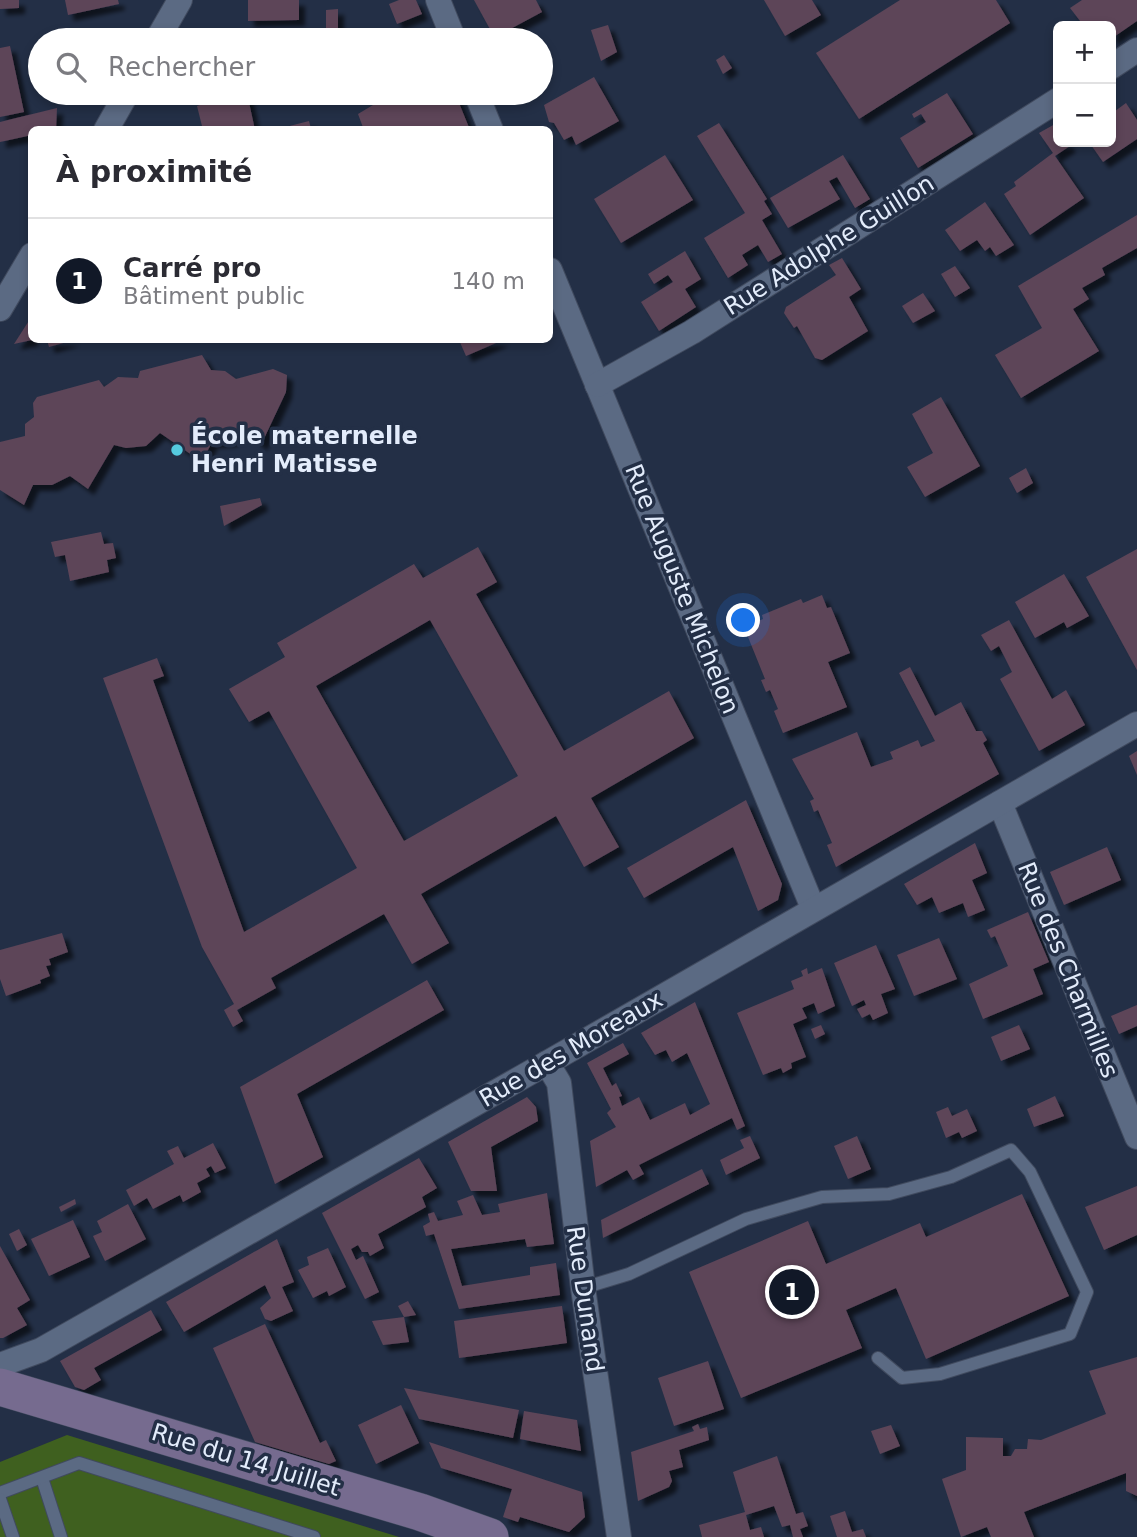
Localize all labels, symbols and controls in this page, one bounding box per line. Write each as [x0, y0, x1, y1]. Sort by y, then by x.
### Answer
map controls [1053, 21, 1116, 147]
button: + [1053, 21, 1116, 84]
search box [28, 28, 553, 105]
icon: search [52, 48, 90, 86]
text: Rechercher [108, 52, 255, 82]
button: − [1053, 84, 1116, 147]
text: À proximité [56, 154, 252, 189]
street label: Rue Adolphe Guillon [719, 169, 939, 321]
text: Carré pro [123, 253, 261, 283]
text: 1 [71, 268, 87, 294]
text: 140 m [451, 268, 525, 294]
text: Bâtiment public [123, 283, 305, 309]
place label: École maternelle Henri Matisse [191, 421, 418, 478]
marker: École maternelle Henri Matisse [169, 442, 185, 458]
street label: Rue Auguste Michelon [619, 460, 745, 718]
your location [726, 603, 760, 637]
street label: Rue des Charmilles [1012, 858, 1124, 1082]
street label: Rue des Moreaux [474, 985, 668, 1113]
street label: Rue Dunand [561, 1224, 609, 1374]
pin: 1 [769, 1266, 815, 1318]
street label: Rue du 14 Juillet [148, 1418, 344, 1502]

